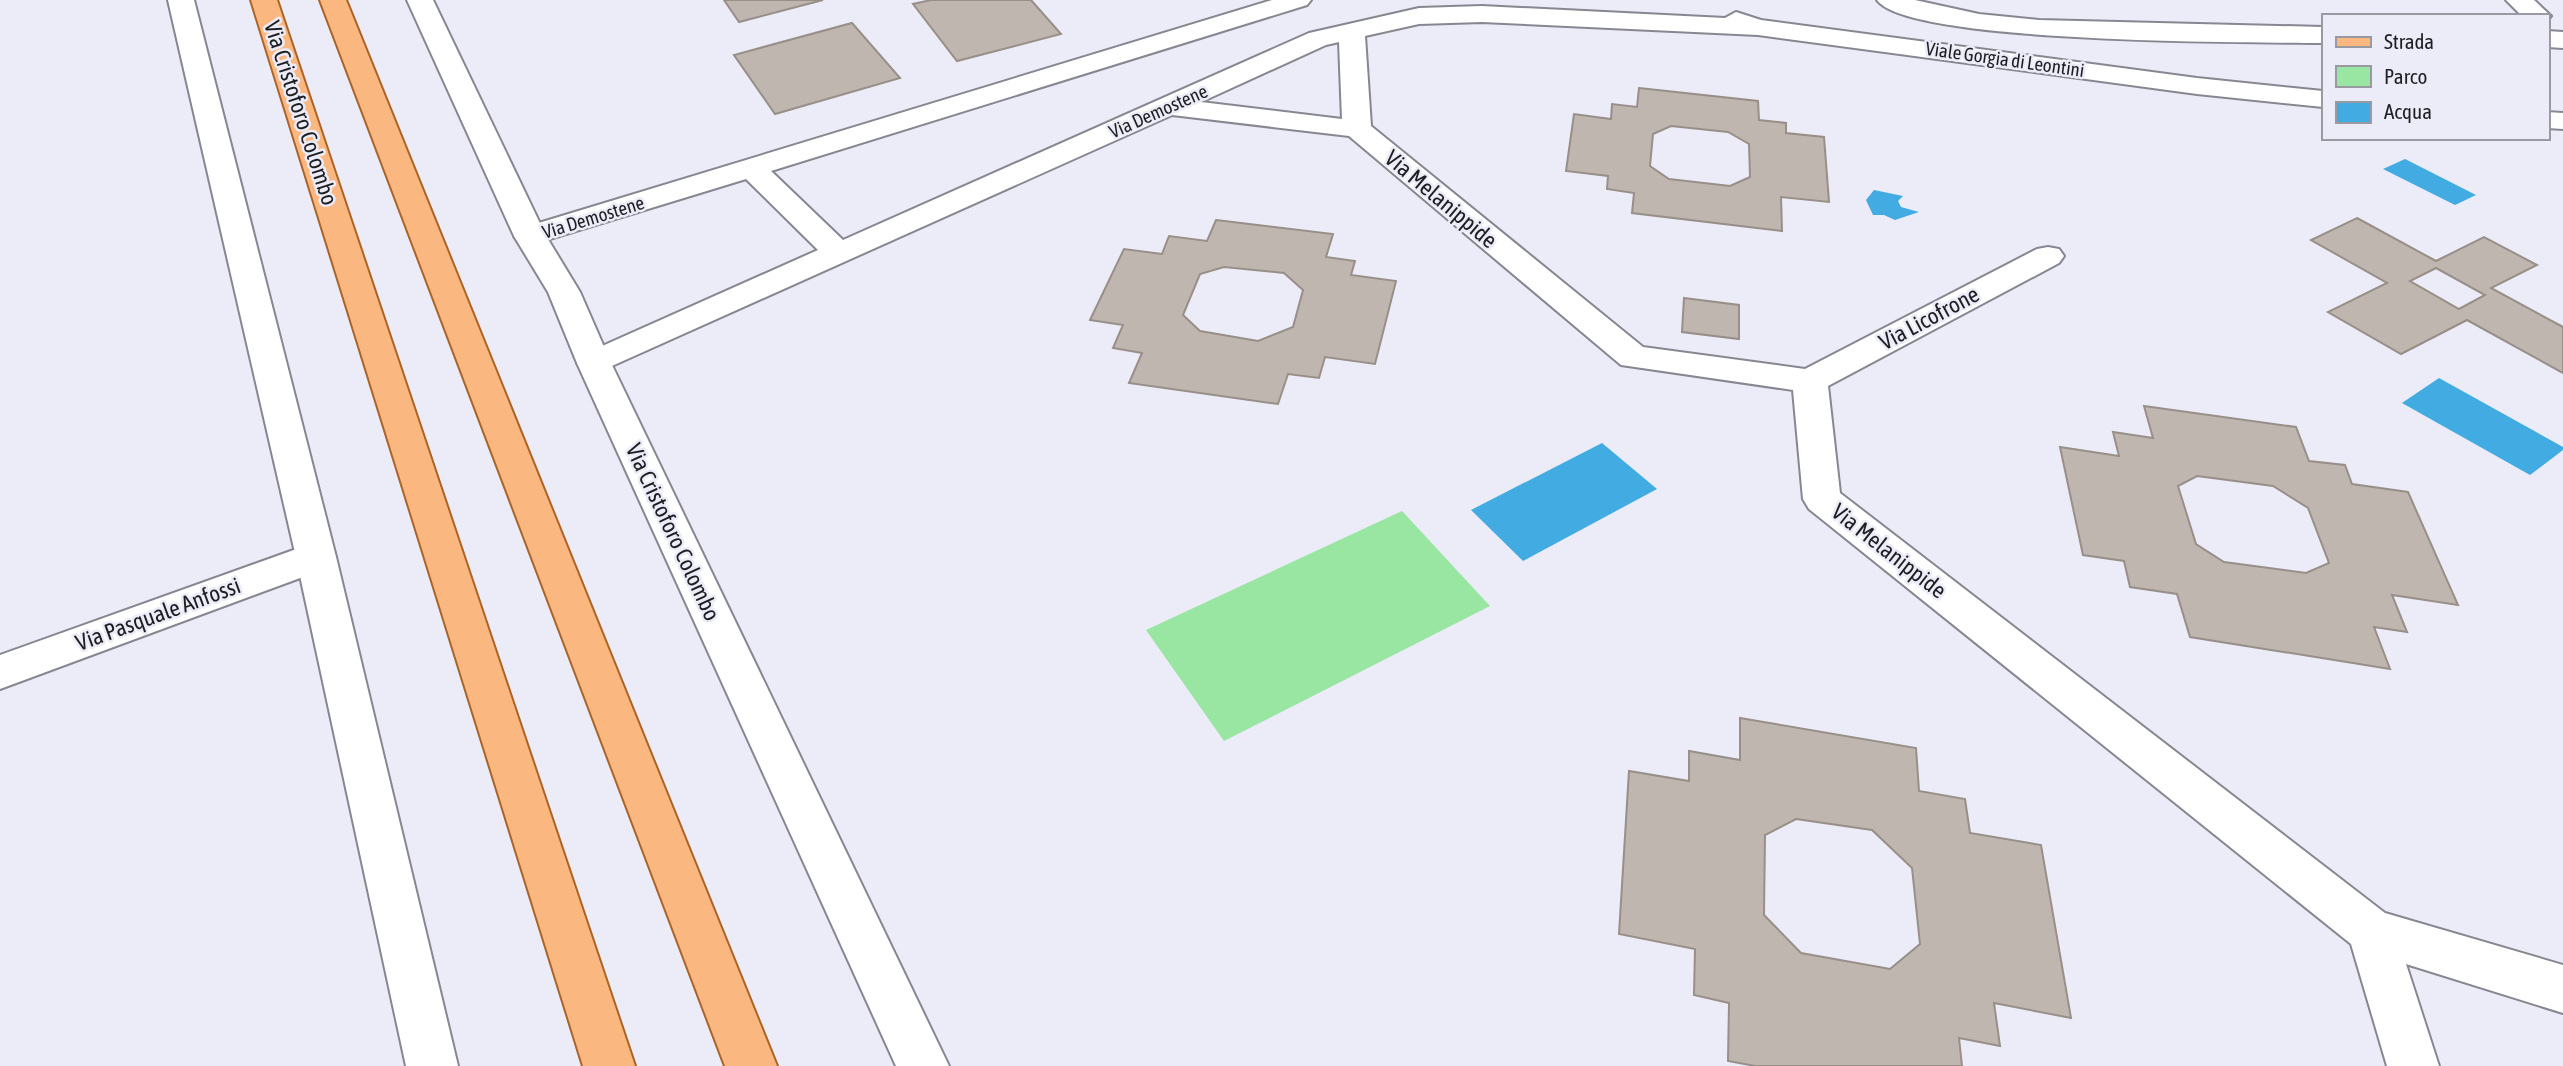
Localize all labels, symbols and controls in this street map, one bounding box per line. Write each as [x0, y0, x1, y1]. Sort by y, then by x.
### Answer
legend [2322, 14, 2549, 140]
street label: Via Cristoforo Colombo [259, 18, 343, 208]
text: Strada [2384, 29, 2434, 53]
street label: Viale Gorgia di Leontini [1924, 37, 2086, 81]
text: Parco [2384, 64, 2427, 88]
street label: Via Demostene [1105, 80, 1211, 142]
text: Acqua [2384, 99, 2432, 123]
street label: Via Melanippide [1380, 145, 1502, 253]
street label: Via Demostene [539, 191, 647, 243]
street label: Via Licofrone [1875, 281, 1983, 355]
street label: Via Cristoforo Colombo [621, 439, 725, 625]
street label: Via Melanippide [1827, 498, 1951, 604]
street label: Via Pasquale Anfossi [72, 572, 244, 656]

